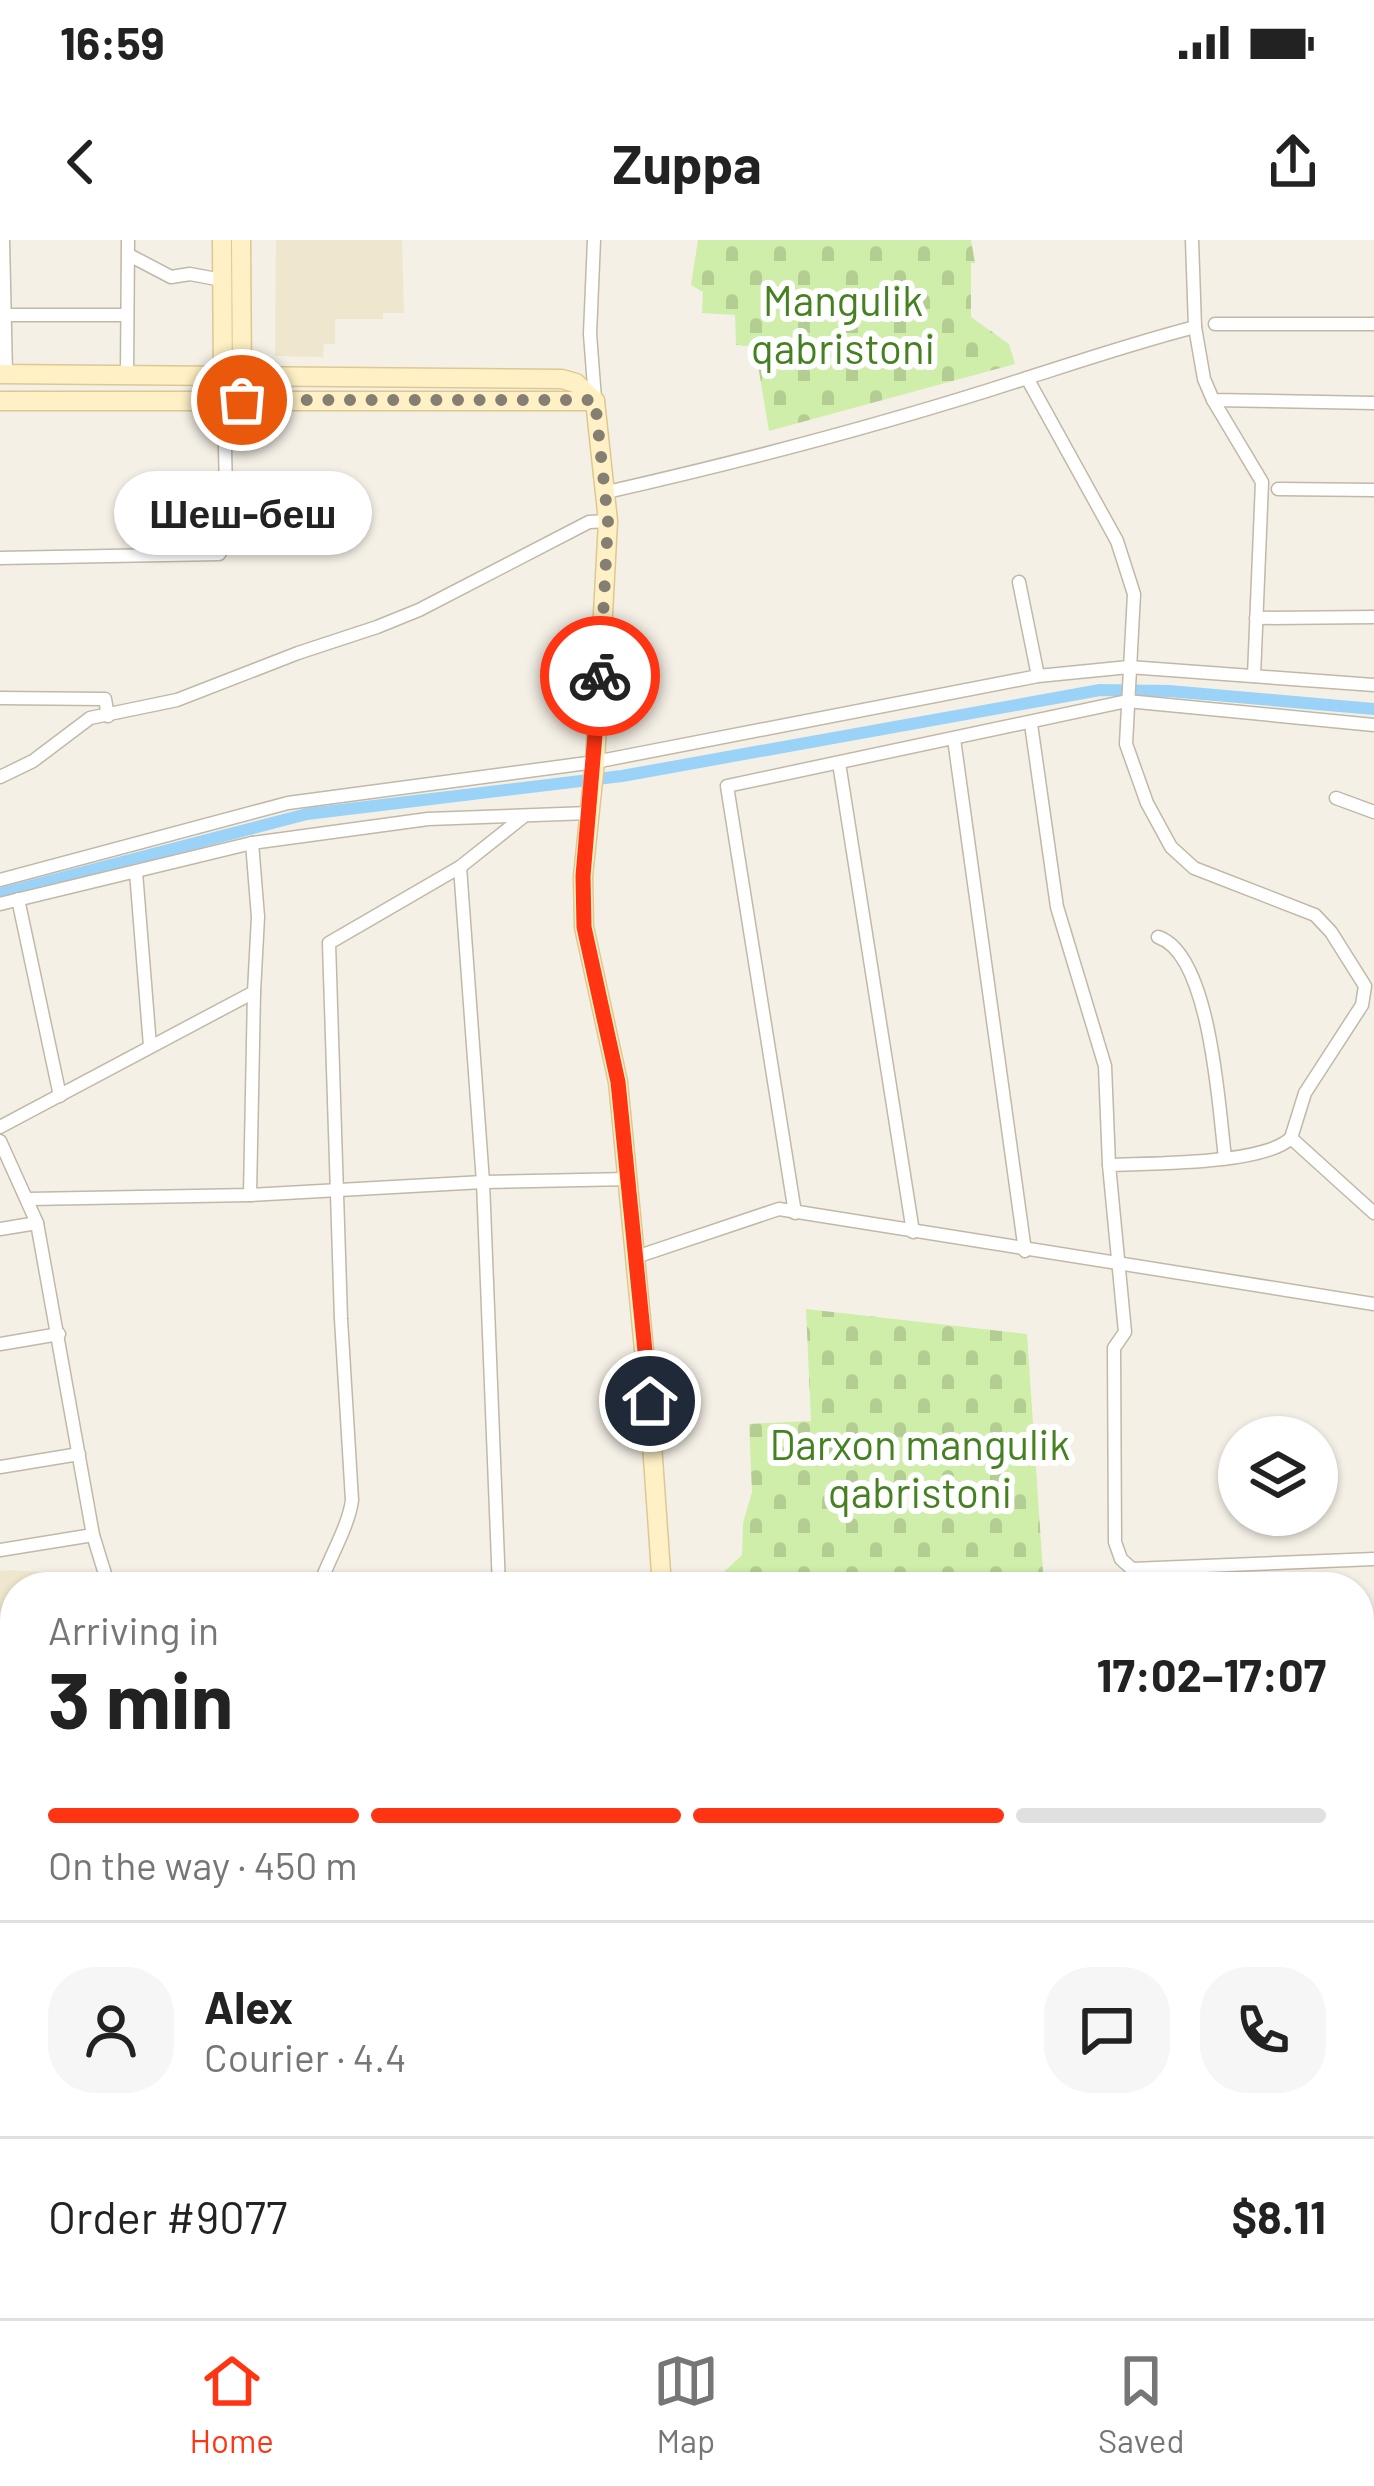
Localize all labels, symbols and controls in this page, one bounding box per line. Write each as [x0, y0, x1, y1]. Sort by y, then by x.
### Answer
text: 16:59 [60, 15, 165, 69]
icon: back [48, 129, 114, 195]
icon: share [1260, 129, 1326, 195]
text: Zuppa [612, 130, 762, 195]
park label: Mangulik qabristoni [751, 274, 935, 373]
pin [191, 349, 293, 451]
icon: bag [209, 367, 275, 433]
callout: Шеш-беш [113, 472, 371, 556]
text: Шеш-беш [149, 489, 337, 536]
courier [540, 616, 660, 736]
icon: bike [567, 643, 633, 709]
pin [599, 1350, 701, 1452]
icon: home [617, 1368, 683, 1434]
map controls [1218, 1416, 1338, 1536]
button: layers [1218, 1416, 1338, 1536]
park label: Darxon mangulik qabristoni [770, 1418, 1070, 1517]
text: Arriving in [48, 1606, 219, 1653]
text: 17:02–17:07 [1096, 1647, 1326, 1701]
text: 3 min [48, 1651, 233, 1745]
text: On the way · 450 m [48, 1841, 357, 1888]
button: person [48, 1967, 174, 2093]
button: chat [1044, 1967, 1170, 2093]
button: phone [1200, 1967, 1326, 2093]
text: Alex [204, 1979, 293, 2033]
text: Courier · 4.4 [204, 2033, 407, 2080]
text: Order #9077 [48, 2189, 287, 2243]
text: $8.11 [1232, 2189, 1326, 2243]
tab: Home [190, 2348, 274, 2460]
tab: Map [653, 2348, 719, 2460]
tab: Saved [1098, 2348, 1184, 2460]

